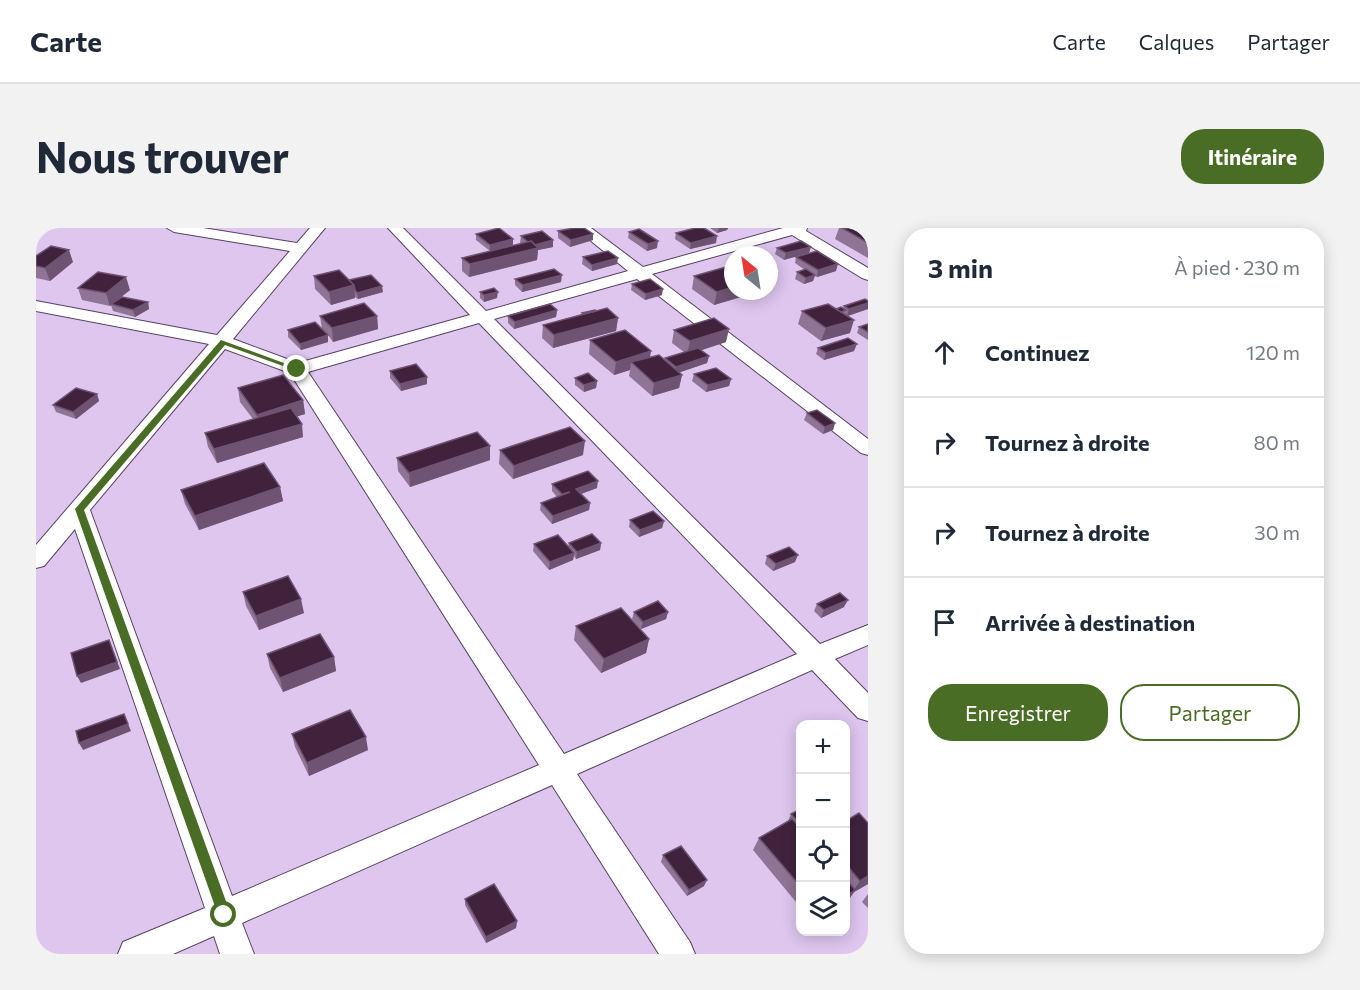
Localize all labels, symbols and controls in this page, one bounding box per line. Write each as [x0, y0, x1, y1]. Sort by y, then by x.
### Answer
text: Carte [30, 24, 102, 58]
text: Carte [1053, 29, 1106, 54]
text: Calques [1139, 29, 1214, 54]
text: Partager [1247, 29, 1330, 54]
button: Itinéraire [1181, 129, 1324, 184]
text: Nous trouver [36, 130, 289, 182]
north arrow [724, 246, 778, 300]
text: 3 min [928, 252, 993, 283]
text: À pied · 230 m [1174, 255, 1300, 279]
icon: ahead [928, 336, 961, 369]
text: Continuez [985, 339, 1090, 366]
text: 120 m [1246, 340, 1300, 364]
route end [283, 355, 309, 381]
icon: right [928, 426, 961, 459]
text: Tournez à droite [985, 429, 1150, 456]
text: 80 m [1254, 430, 1300, 454]
icon: right [928, 516, 961, 549]
text: Tournez à droite [985, 519, 1150, 546]
text: 30 m [1254, 520, 1300, 544]
icon: arrive [928, 606, 961, 639]
text: Arrivée à destination [985, 609, 1195, 636]
button: Enregistrer [928, 684, 1108, 741]
button: Partager [1120, 684, 1300, 741]
map controls [796, 720, 850, 936]
button: + [796, 720, 850, 774]
button: − [796, 774, 850, 828]
button: locate [796, 828, 850, 882]
button: layers [796, 882, 850, 936]
route start [210, 901, 236, 927]

